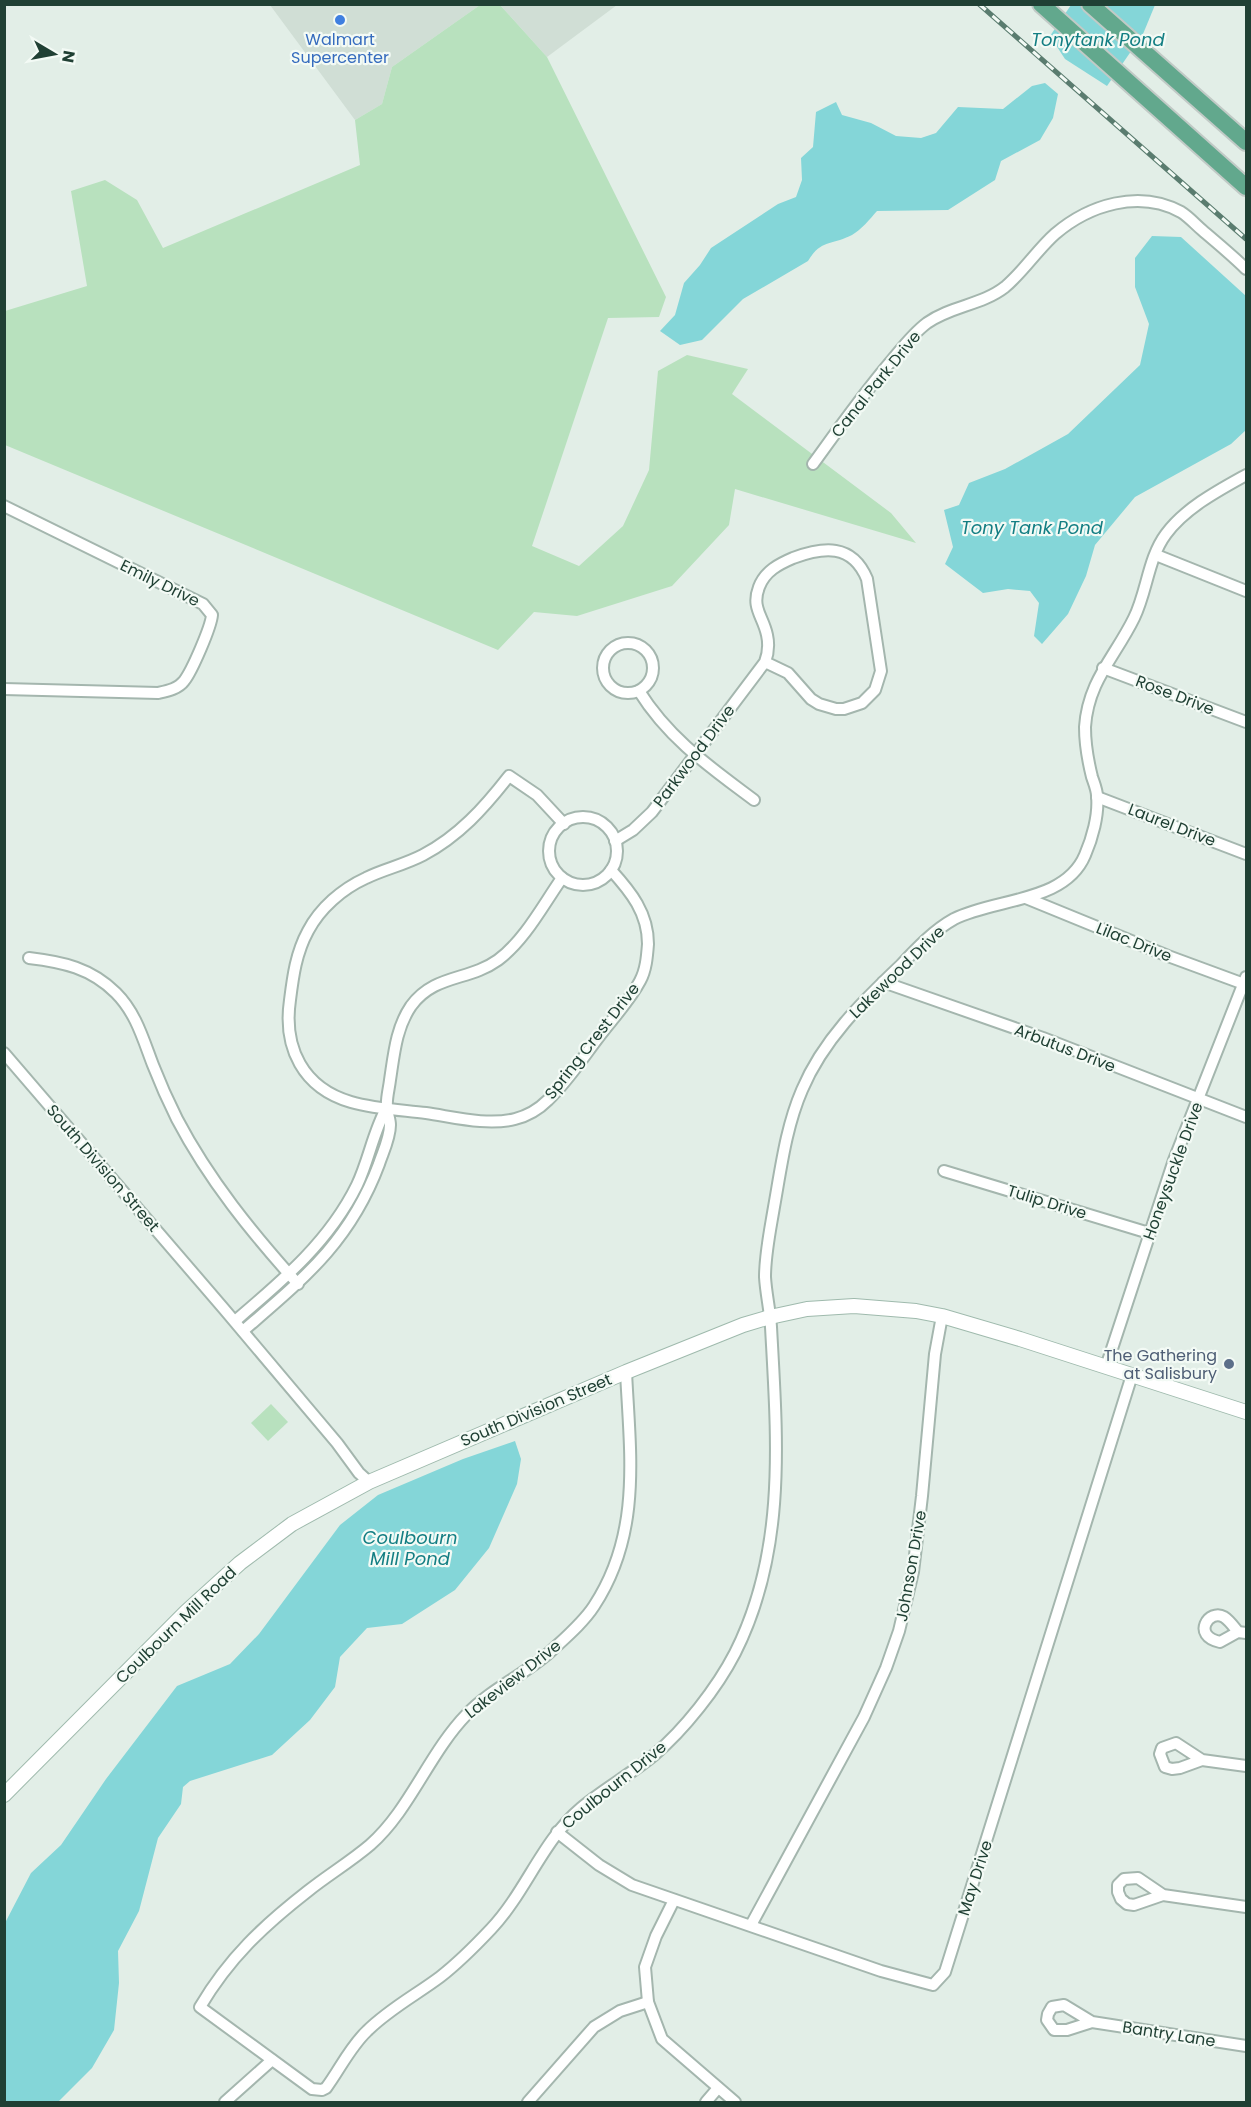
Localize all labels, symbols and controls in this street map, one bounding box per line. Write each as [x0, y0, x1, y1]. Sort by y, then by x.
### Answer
marker: Walmart Supercenter [333, 13, 347, 27]
north arrow [24, 24, 84, 84]
water label: Tonytank Pond [1031, 27, 1166, 52]
place label: Walmart Supercenter [291, 28, 389, 69]
text: N [56, 49, 81, 64]
street label: Canal Park Drive [826, 326, 926, 442]
water label: Tony Tank Pond [961, 515, 1104, 540]
street label: Emily Drive [116, 554, 204, 612]
street label: Rose Drive [1132, 669, 1218, 721]
street label: Parkwood Drive [648, 700, 740, 812]
street label: Laurel Drive [1125, 798, 1219, 852]
street label: Lilac Drive [1093, 916, 1175, 968]
street label: Lakewood Drive [844, 920, 950, 1024]
street label: Spring Crest Drive [539, 978, 645, 1104]
street label: Arbutus Drive [1011, 1018, 1119, 1078]
street label: South Division Street [41, 1099, 165, 1237]
street label: Honeysuckle Drive [1137, 1099, 1209, 1243]
street label: Tulip Drive [1004, 1179, 1090, 1225]
place label: The Gathering at Salisbury [1104, 1344, 1217, 1385]
marker: The Gathering at Salisbury [1222, 1357, 1236, 1371]
street label: South Division Street [457, 1368, 615, 1452]
street label: Johnson Drive [890, 1509, 932, 1623]
water label: Coulbourn Mill Pond [363, 1525, 457, 1571]
street label: Coulbourn Mill Road [110, 1561, 242, 1689]
street label: Lakeview Drive [460, 1634, 566, 1724]
street label: Coulbourn Drive [557, 1736, 671, 1834]
street label: May Drive [952, 1837, 998, 1919]
street label: Bantry Lane [1121, 2015, 1217, 2053]

